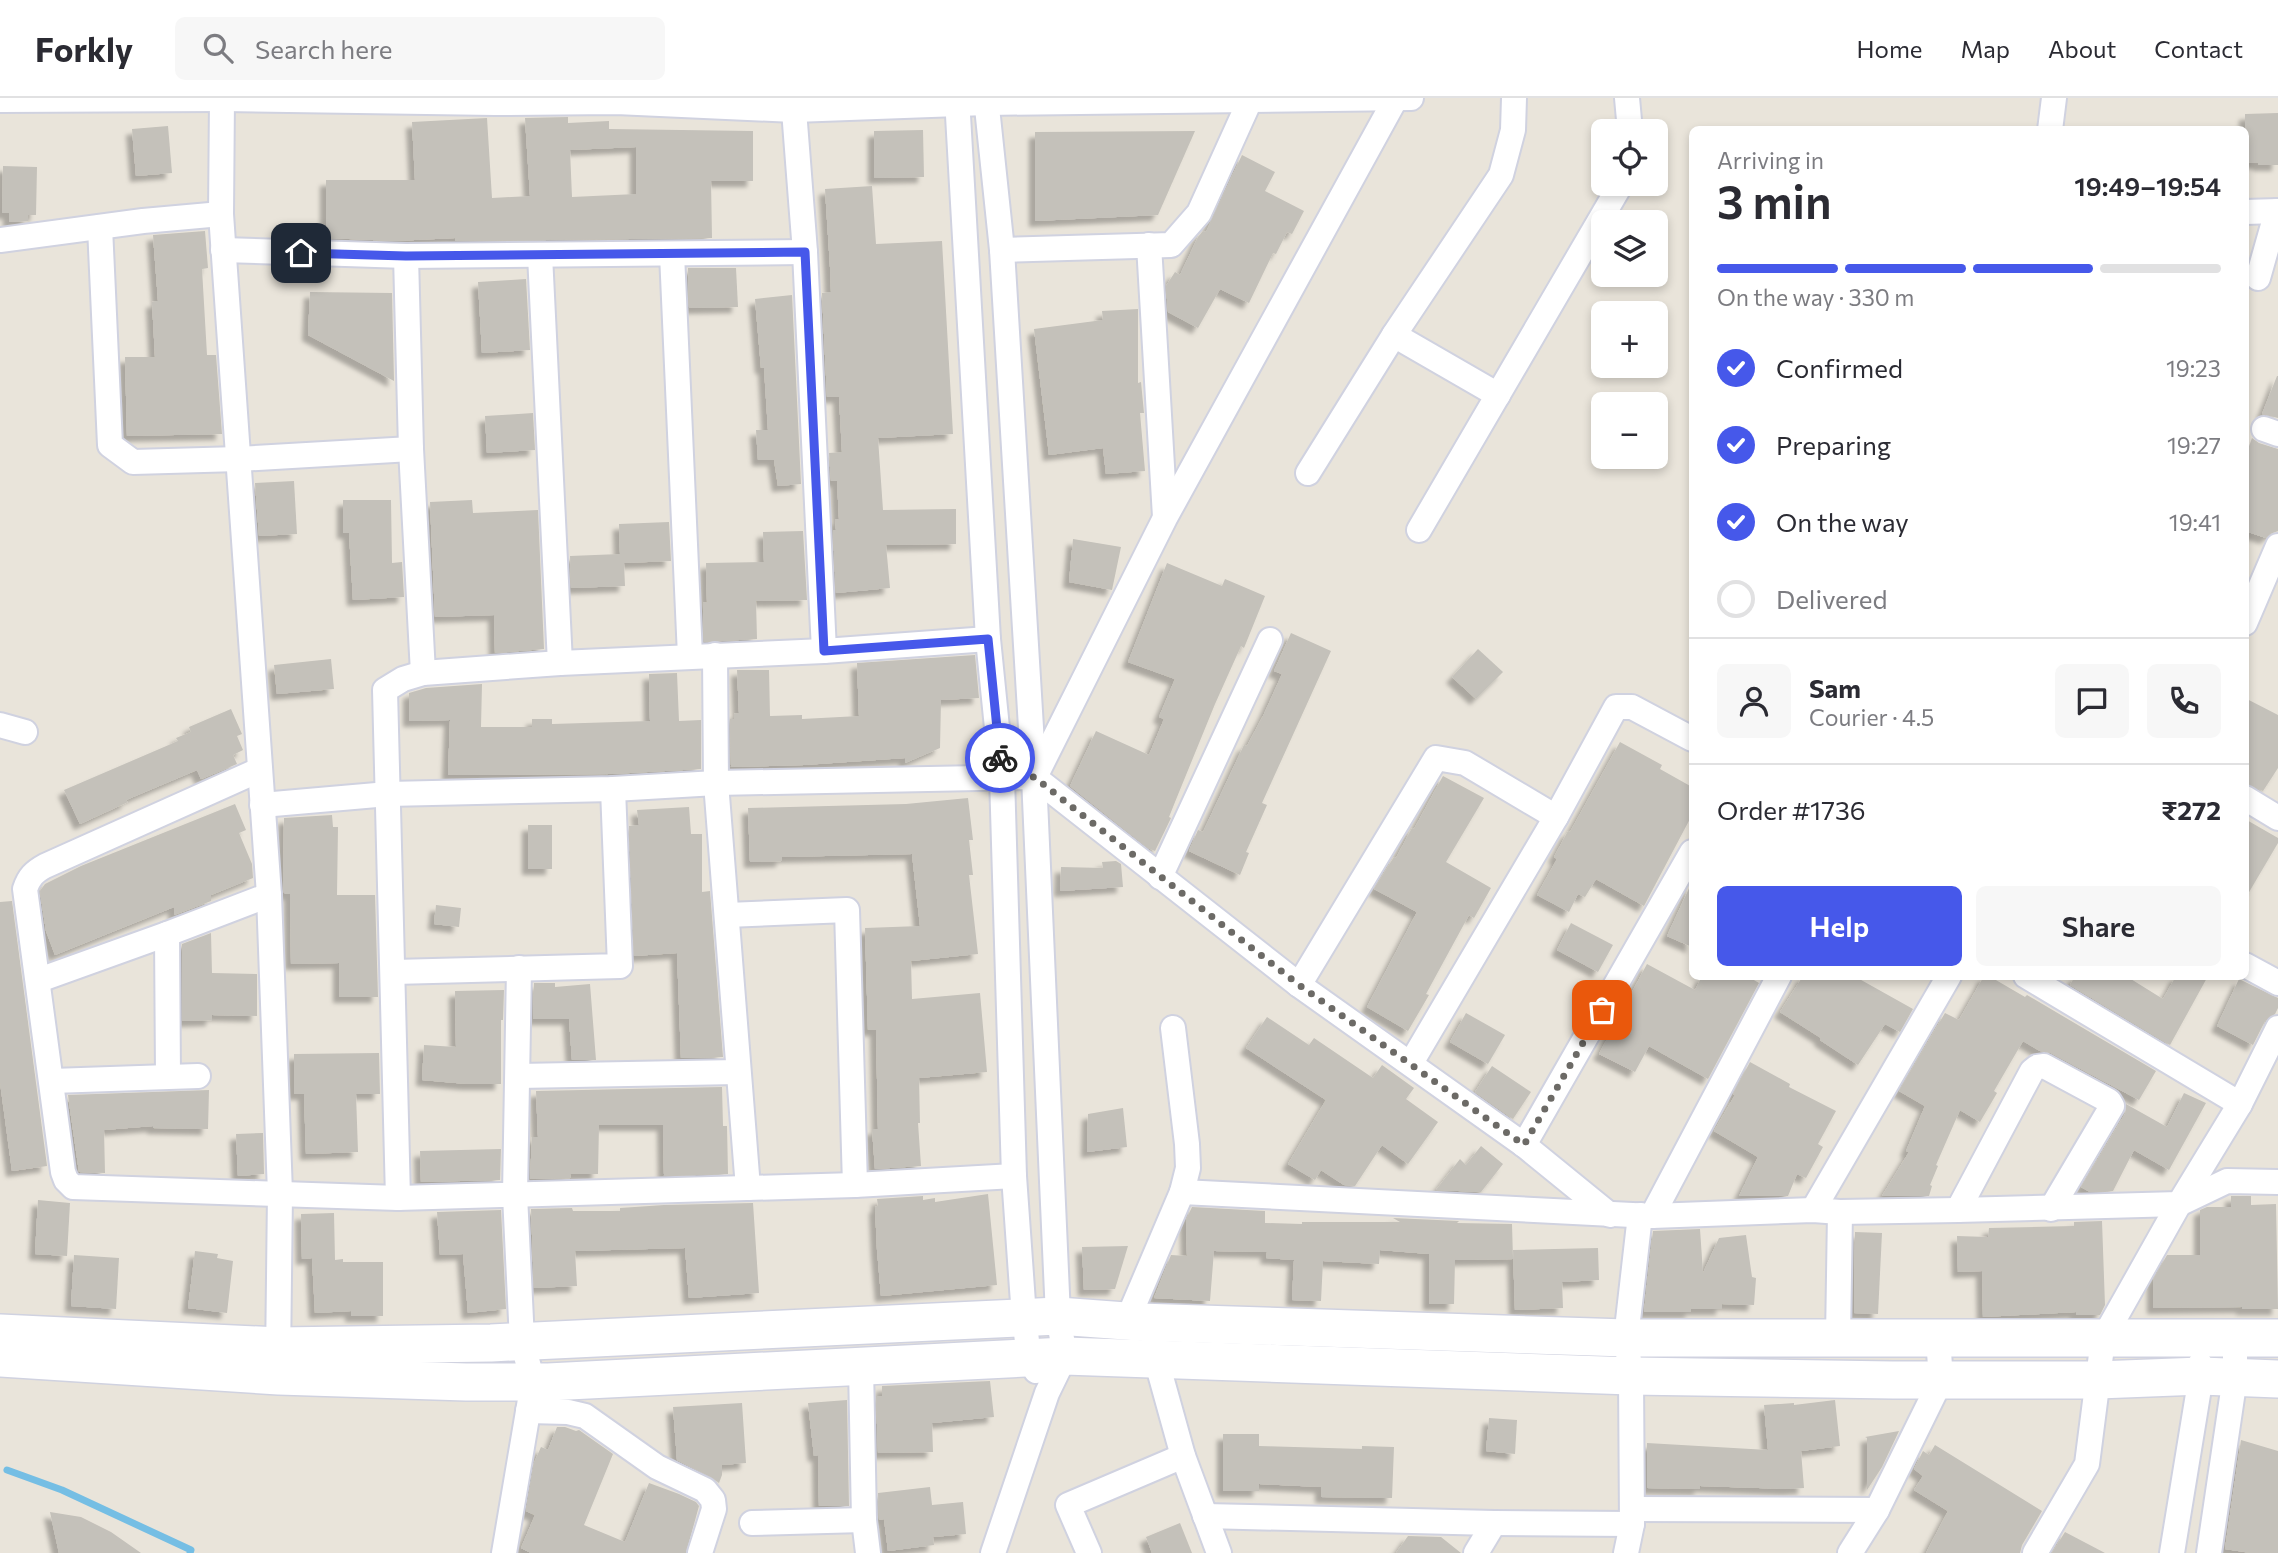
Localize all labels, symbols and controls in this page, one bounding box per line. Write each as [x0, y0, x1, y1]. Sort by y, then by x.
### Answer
search box [175, 17, 665, 80]
text: Forkly [35, 28, 133, 69]
icon: search [199, 29, 237, 67]
text: Search here [255, 33, 393, 64]
text: Home [1857, 34, 1923, 63]
text: Map [1961, 34, 2010, 63]
text: About [2048, 34, 2116, 63]
text: Contact [2154, 34, 2243, 63]
map controls [1591, 119, 1668, 469]
button: locate [1591, 119, 1668, 196]
text: Arriving in [1717, 146, 1824, 174]
text: 19:49–19:54 [2074, 170, 2221, 201]
text: 3 min [1717, 172, 1832, 228]
button: layers [1591, 210, 1668, 287]
pin [271, 223, 331, 283]
icon: home [282, 234, 320, 272]
text: On the way · 330 m [1717, 283, 1914, 311]
button: + [1591, 301, 1668, 378]
icon: check [1717, 349, 1755, 387]
text: Confirmed [1776, 352, 1903, 383]
text: 19:23 [2166, 354, 2221, 382]
button: − [1591, 392, 1668, 469]
icon: check [1717, 426, 1755, 464]
text: Preparing [1776, 429, 1891, 460]
text: 19:27 [2167, 431, 2221, 459]
icon: check [1717, 503, 1755, 541]
text: On the way [1776, 506, 1909, 537]
text: 19:41 [2169, 508, 2221, 536]
text: Delivered [1776, 583, 1887, 614]
button: person [1717, 664, 1791, 738]
button: chat [2055, 664, 2129, 738]
button: phone [2147, 664, 2221, 738]
text: Sam [1809, 672, 1861, 703]
text: Courier · 4.5 [1809, 703, 1934, 731]
courier [965, 723, 1035, 793]
icon: bike [981, 739, 1019, 777]
text: Order #1736 [1717, 794, 1866, 825]
text: ₹272 [2161, 794, 2221, 825]
button: Help [1717, 886, 1962, 966]
button: Share [1976, 886, 2221, 966]
pin [1572, 980, 1632, 1040]
icon: bag [1583, 991, 1621, 1029]

